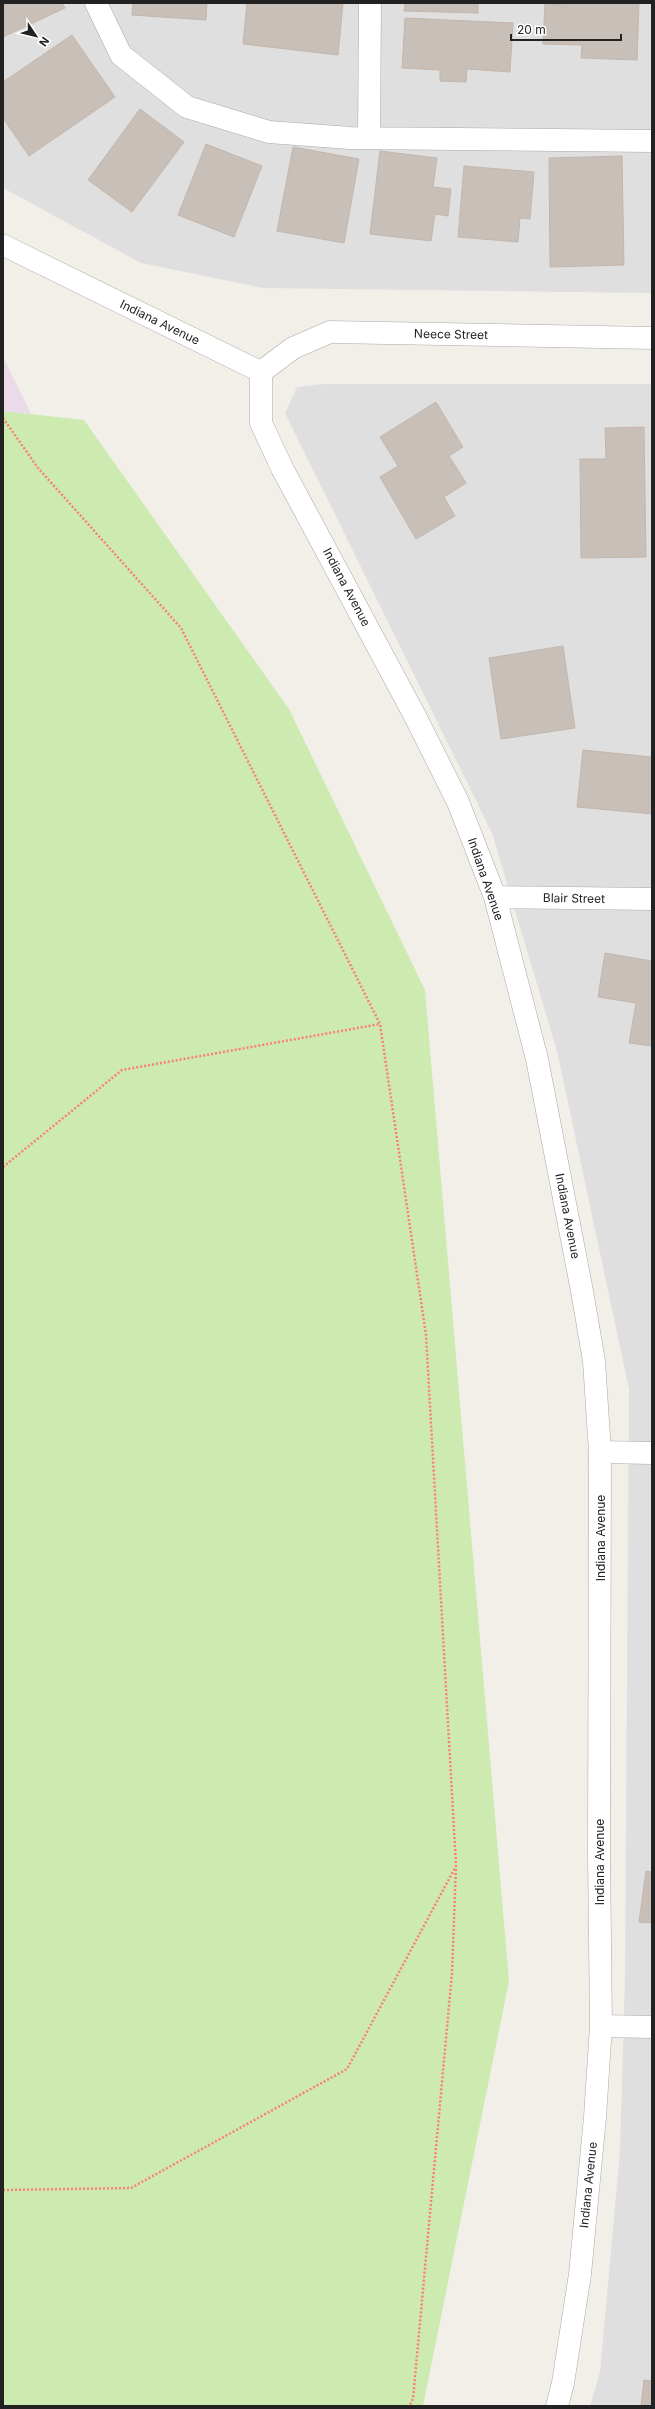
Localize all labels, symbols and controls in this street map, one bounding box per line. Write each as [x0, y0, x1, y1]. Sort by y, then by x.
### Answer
north arrow [16, 16, 56, 56]
scale bar [511, 16, 621, 42]
text: 20 m [517, 22, 546, 37]
text: N [36, 34, 52, 49]
street label: Indiana Avenue [118, 296, 202, 348]
street label: Neece Street [414, 326, 488, 342]
street label: Indiana Avenue [320, 545, 374, 629]
street label: Indiana Avenue [465, 836, 507, 922]
street label: Blair Street [543, 890, 605, 906]
street label: Indiana Avenue [552, 1172, 584, 1260]
street label: Indiana Avenue [593, 1495, 608, 1581]
street label: Indiana Avenue [592, 1819, 607, 1905]
street label: Indiana Avenue [576, 2141, 600, 2229]

